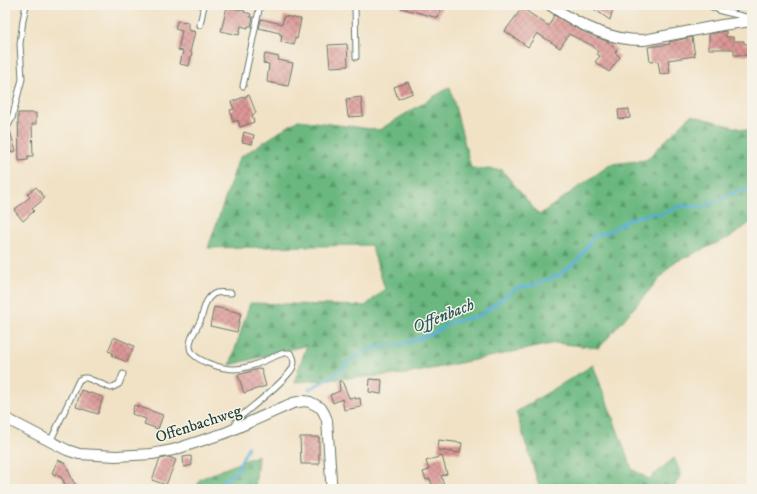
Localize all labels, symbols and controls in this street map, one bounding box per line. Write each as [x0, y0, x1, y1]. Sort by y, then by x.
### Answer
water label: Offenbach [409, 293, 478, 338]
street label: Offenbachweg [153, 401, 244, 447]

